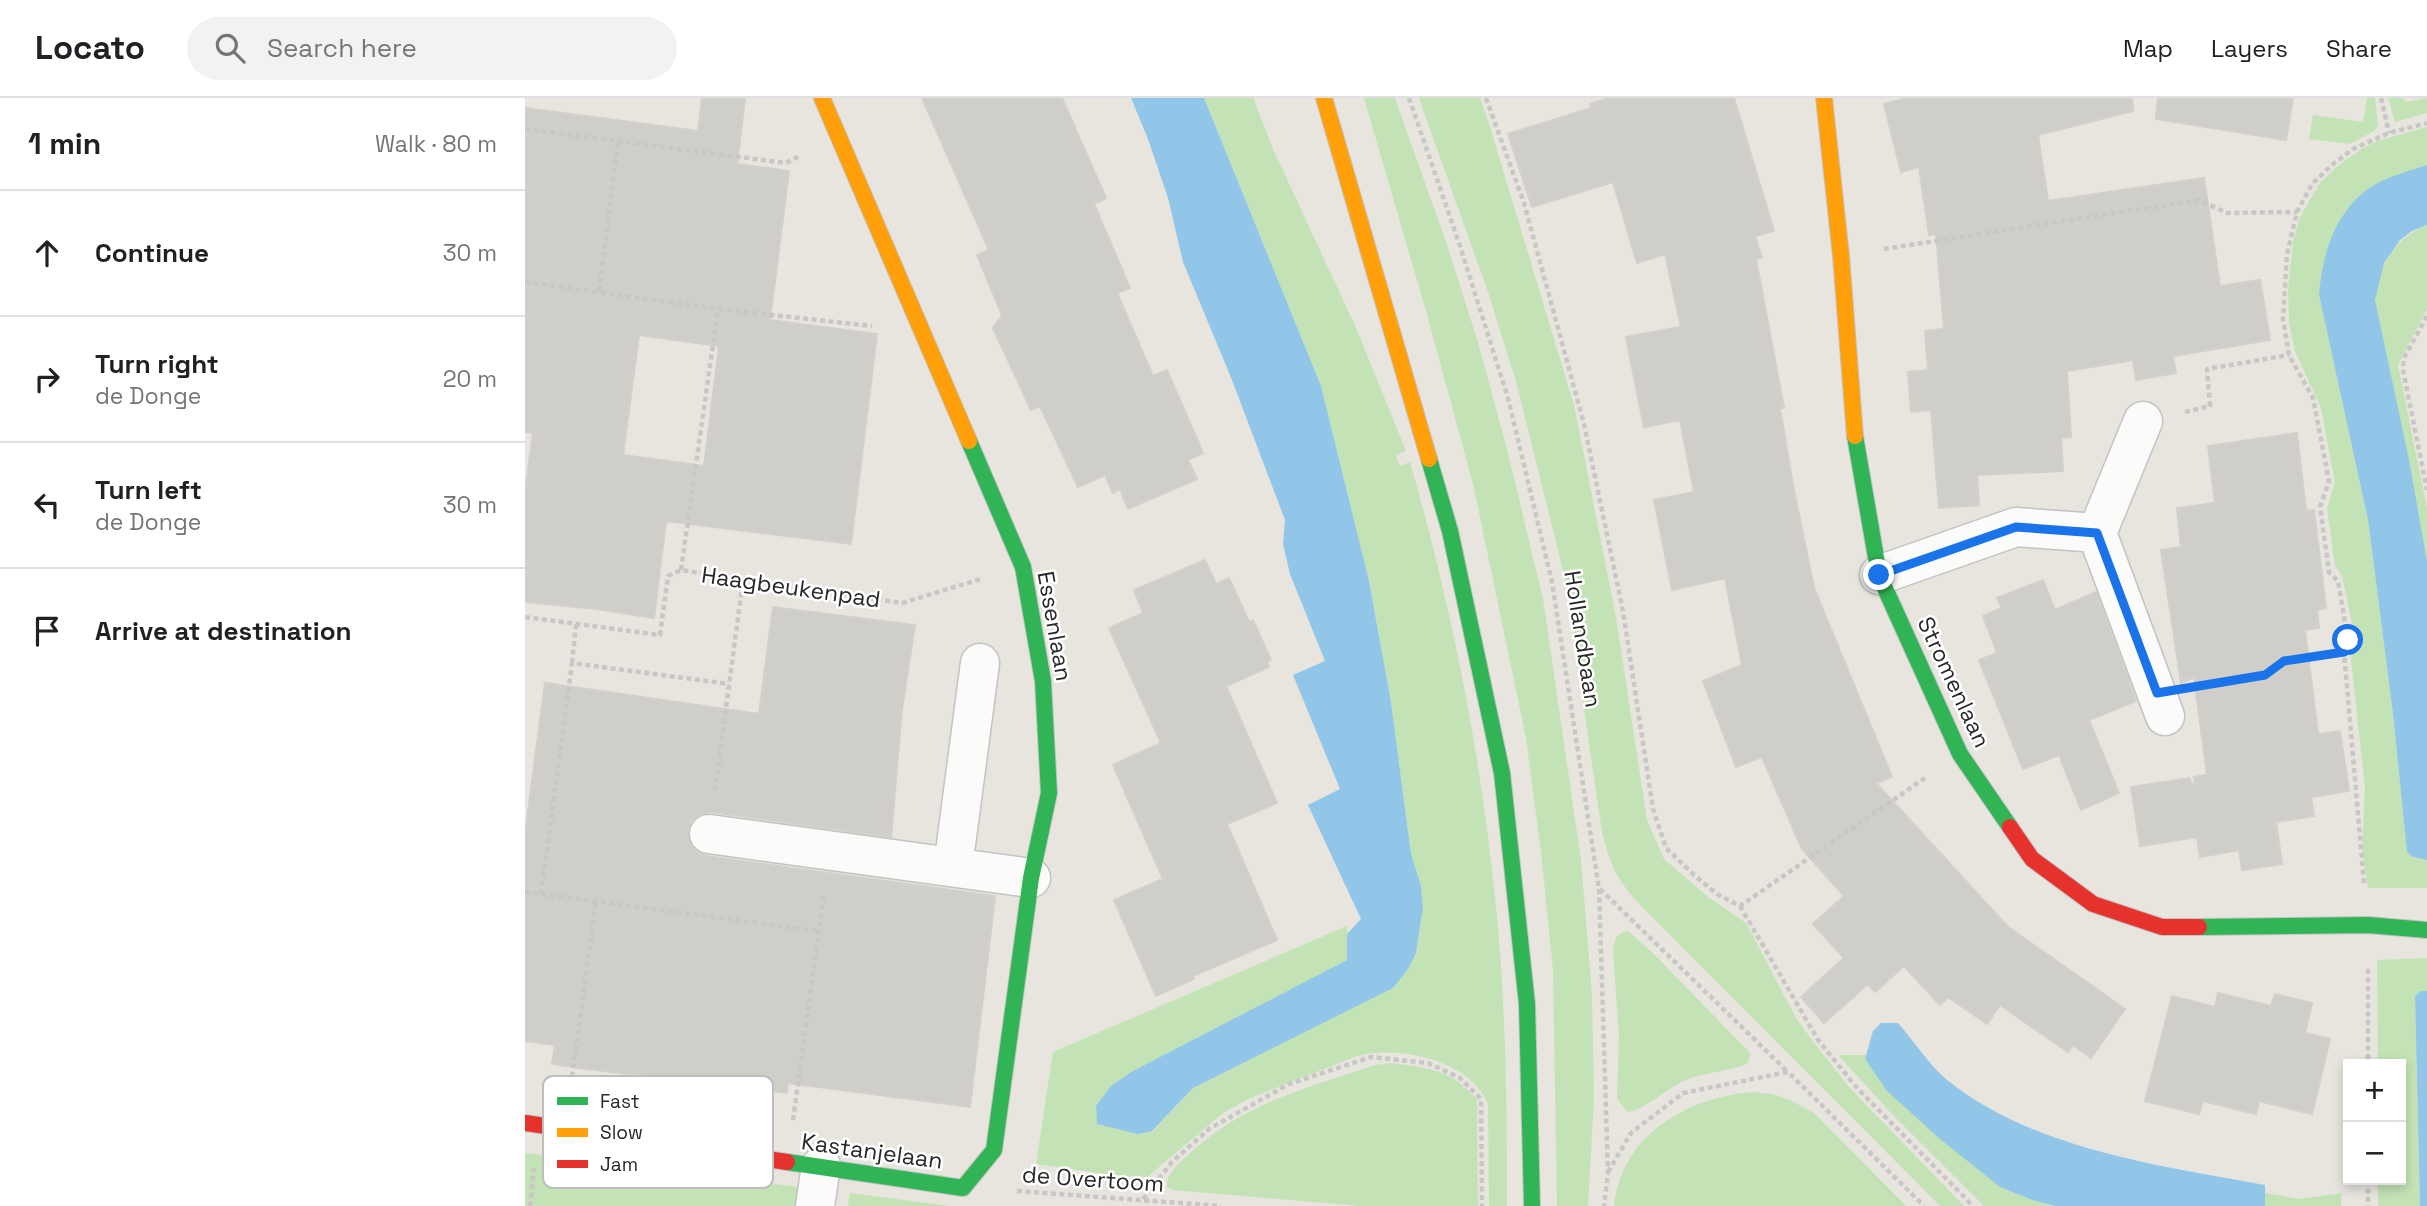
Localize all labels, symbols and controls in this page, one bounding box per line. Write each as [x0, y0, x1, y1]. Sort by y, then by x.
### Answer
search box [187, 17, 677, 80]
text: Locato [35, 27, 145, 69]
icon: search [211, 29, 249, 67]
text: Search here [267, 31, 417, 65]
text: Map [2123, 33, 2173, 64]
text: Layers [2211, 33, 2288, 64]
text: Share [2326, 33, 2392, 64]
text: 1 min [28, 124, 101, 163]
text: Walk · 80 m [375, 129, 497, 159]
icon: ahead [28, 234, 66, 272]
text: Continue [95, 236, 209, 270]
text: 30 m [443, 238, 497, 268]
text: Turn right [95, 347, 219, 381]
icon: right [28, 360, 66, 398]
text: 20 m [443, 364, 497, 394]
text: de Donge [95, 381, 201, 411]
text: Turn left [95, 473, 202, 507]
icon: left [28, 486, 66, 524]
text: 30 m [443, 490, 497, 520]
text: de Donge [95, 507, 201, 537]
route end [1863, 559, 1894, 590]
street label: Haagbeukenpad [700, 560, 882, 614]
street label: Hollandbaan [1557, 568, 1609, 710]
street label: Essenlaan [1031, 569, 1079, 683]
icon: arrive [28, 612, 66, 650]
street label: Stromenlaan [1911, 612, 1997, 752]
text: Arrive at destination [95, 614, 352, 648]
route start [2332, 624, 2363, 655]
map controls [2343, 1059, 2406, 1185]
button: + [2343, 1059, 2406, 1122]
legend [543, 1076, 773, 1188]
text: Fast [600, 1089, 640, 1114]
text: Slow [600, 1120, 643, 1145]
button: − [2343, 1122, 2406, 1185]
street label: Kastanjelaan [799, 1126, 945, 1176]
text: Jam [600, 1152, 638, 1177]
street label: de Overtoom [1021, 1159, 1165, 1199]

